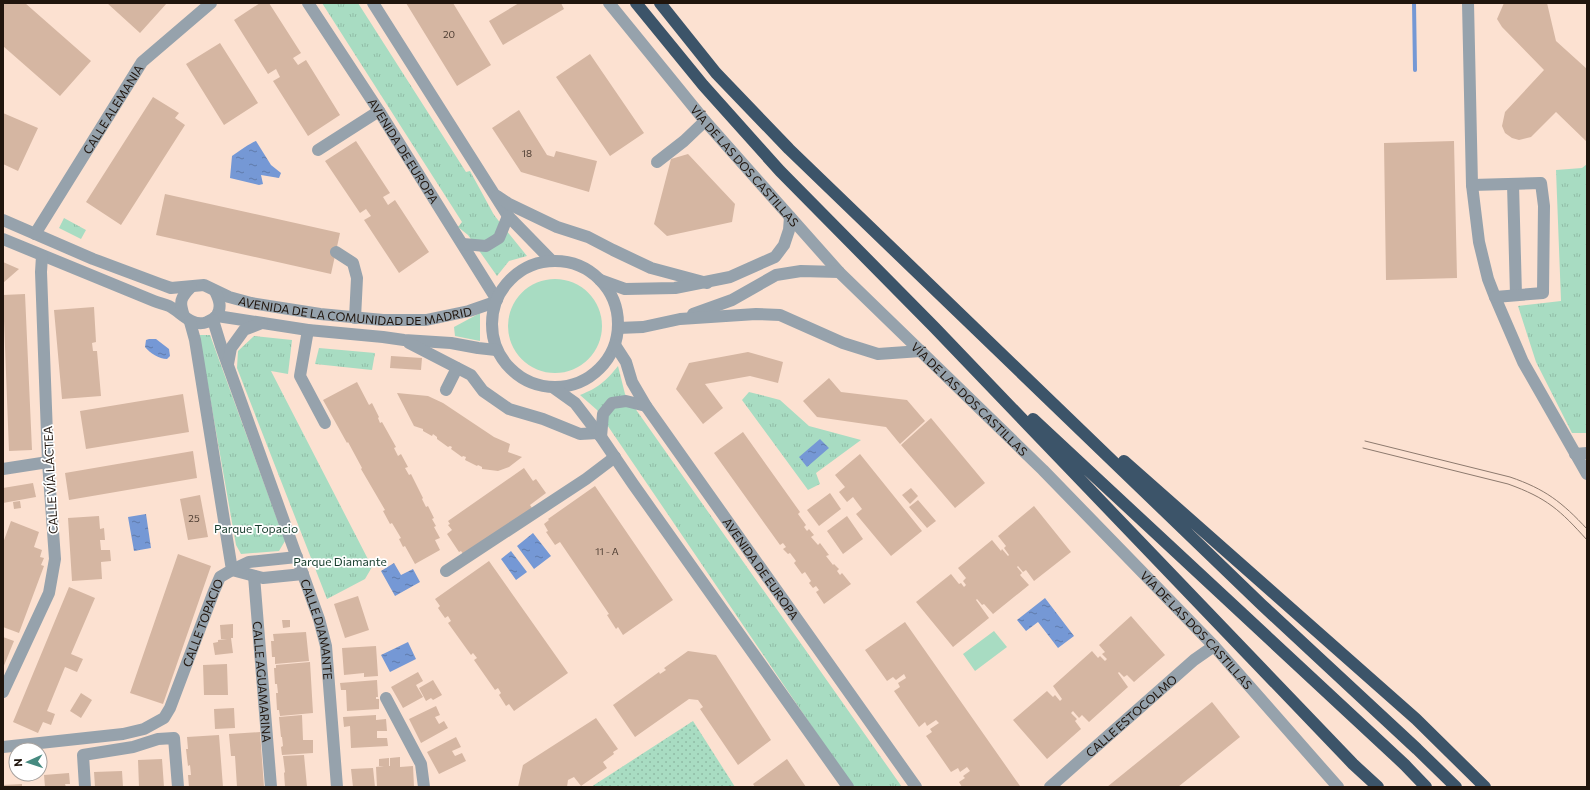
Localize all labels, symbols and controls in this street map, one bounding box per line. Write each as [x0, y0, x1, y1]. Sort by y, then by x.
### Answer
house number: 20 [443, 28, 455, 40]
street label: CALLE ALEMANIA [80, 62, 146, 156]
street label: AVENIDA DE EUROPA [366, 96, 442, 206]
street label: VÍA DE LAS DOS CASTILLAS [688, 102, 802, 229]
house number: 18 [522, 147, 532, 159]
street label: AVENIDA DE LA COMUNIDAD DE MADRID [237, 293, 473, 327]
street label: VÍA DE LAS DOS CASTILLAS [909, 339, 1031, 458]
street label: CALLE VÍA LÁCTEA [40, 426, 60, 534]
house number: 25 [188, 512, 200, 524]
street label: AVENIDA DE EUROPA [720, 515, 802, 622]
park label: Parque Topacio [214, 521, 298, 535]
house number: 11 - A [595, 545, 619, 557]
park label: Parque Diamante [293, 554, 387, 568]
street label: VÍA DE LAS DOS CASTILLAS [1138, 568, 1255, 692]
street label: CALLE TOPACIO [179, 576, 226, 669]
street label: CALLE DIAMANTE [298, 577, 336, 680]
street label: CALLE AGUAMARINA [251, 620, 274, 743]
street label: CALLE ESTOCOLMO [1083, 672, 1180, 759]
north arrow [8, 742, 48, 782]
text: N [11, 758, 24, 767]

